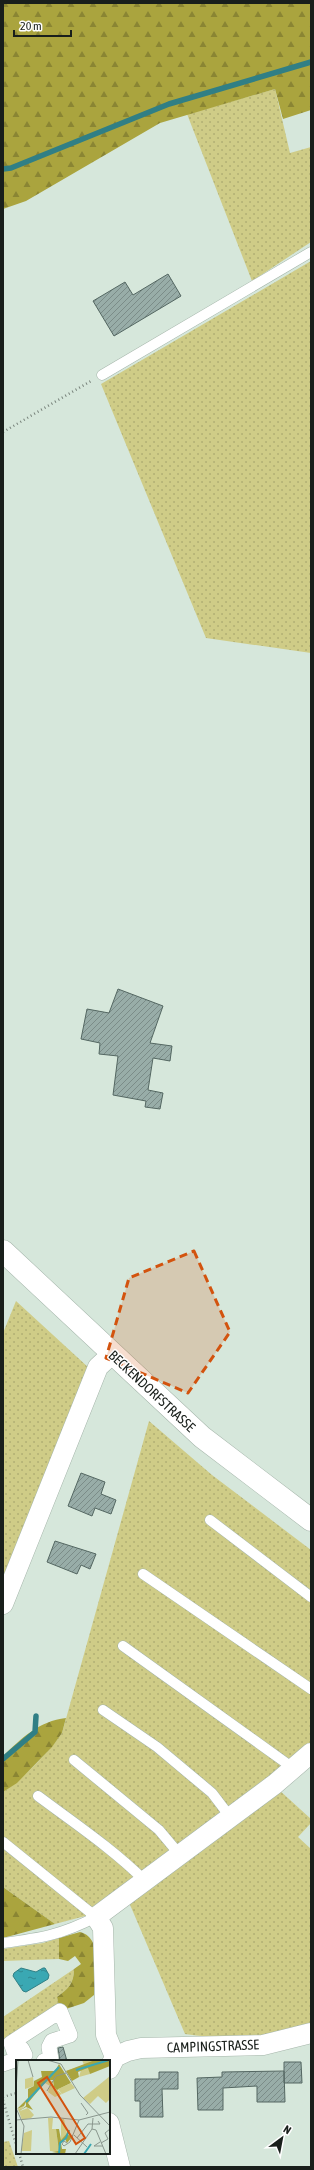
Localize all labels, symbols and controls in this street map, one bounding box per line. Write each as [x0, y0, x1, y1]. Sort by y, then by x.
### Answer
scale bar [14, 12, 71, 38]
text: 20 m [20, 19, 42, 33]
street label: BECKENDORFSTRASSE [105, 1347, 199, 1435]
street label: CAMPINGSTRASSE [167, 2036, 259, 2056]
inset map [16, 2060, 110, 2154]
north arrow [262, 2118, 302, 2158]
text: N [281, 2123, 293, 2136]

